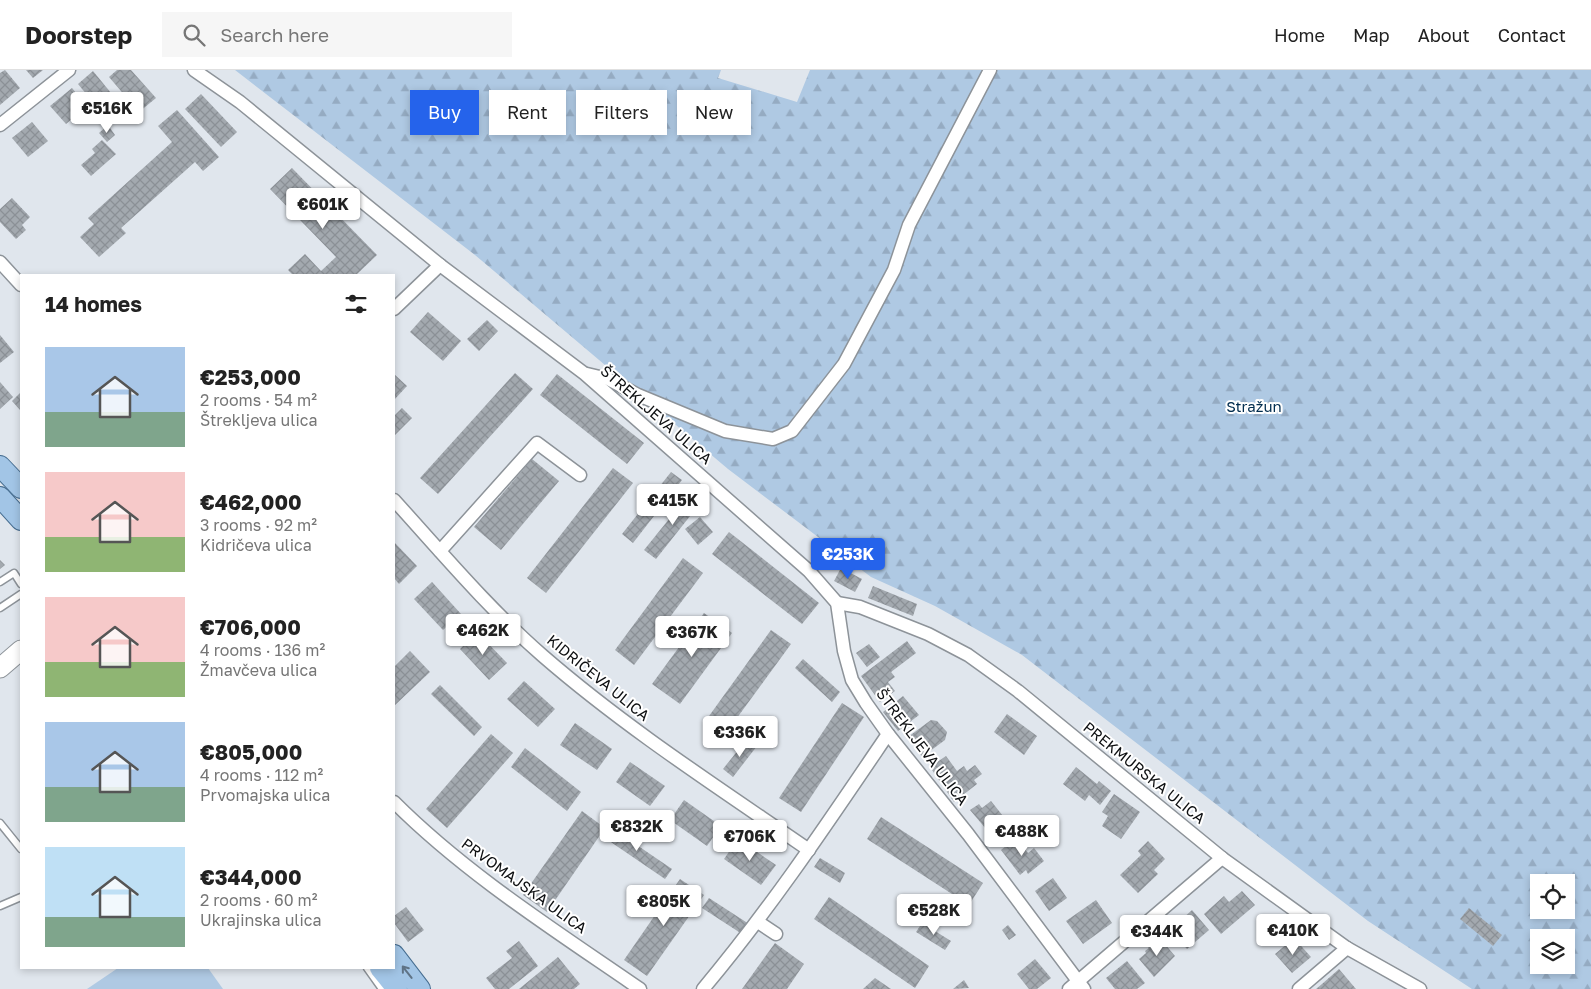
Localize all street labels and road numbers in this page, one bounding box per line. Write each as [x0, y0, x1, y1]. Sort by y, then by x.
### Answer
street label: ŠTREKLJEVA ULICA [597, 361, 716, 467]
street label: KIDRIČEVA ULICA [544, 630, 654, 724]
street label: ŠTREKLJEVA ULICA [873, 685, 973, 808]
street label: PREKMURSKA ULICA [1080, 717, 1209, 827]
street label: PRVOMAJSKA ULICA [459, 834, 591, 937]

